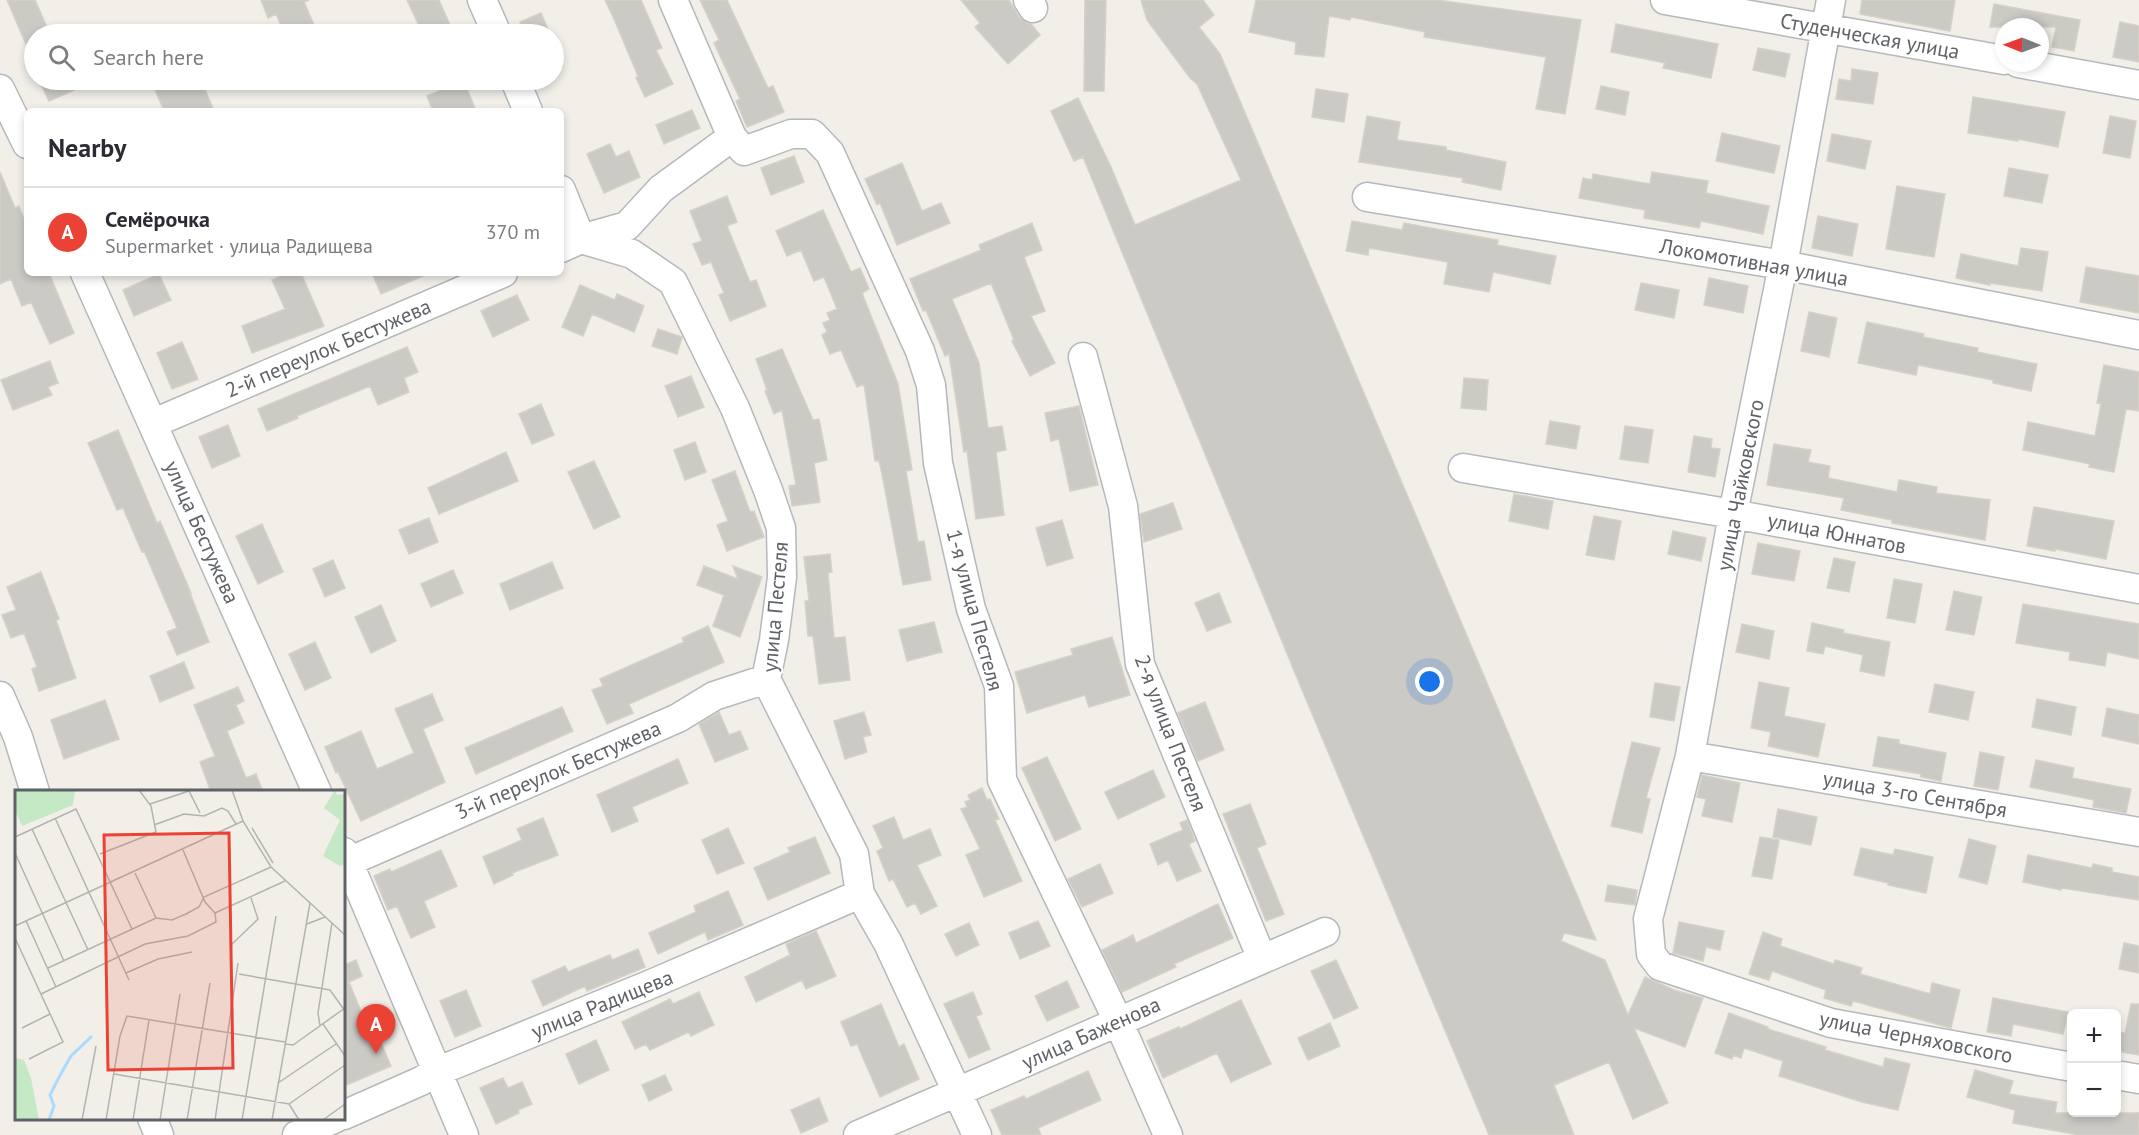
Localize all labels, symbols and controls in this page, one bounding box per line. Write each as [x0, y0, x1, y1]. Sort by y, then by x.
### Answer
street label: Студенческая улица [1778, 7, 1962, 65]
north arrow [1995, 18, 2049, 72]
search box [24, 24, 564, 90]
icon: search [45, 41, 78, 74]
text: Search here [93, 43, 204, 71]
text: Nearby [48, 131, 126, 164]
text: Семёрочка [105, 205, 210, 233]
text: A [61, 219, 74, 245]
text: 370 m [486, 219, 540, 245]
street label: Локомотивная улица [1657, 232, 1850, 292]
text: Supermarket · улица Радищева [105, 233, 373, 259]
street label: 2-й переулок Бестужева [221, 292, 435, 404]
street label: улица Чайковского [1710, 397, 1770, 573]
street label: улица Бестужева [158, 456, 246, 608]
street label: улица Юннатов [1765, 506, 1909, 560]
street label: 1-я улица Пестеля [941, 526, 1009, 694]
street label: улица Пестеля [756, 540, 794, 674]
street label: 2-я улица Пестеля [1129, 651, 1213, 815]
your location [1415, 667, 1444, 696]
street label: 3-й переулок Бестужева [451, 714, 665, 826]
street label: улица 3-го Сентября [1821, 765, 2009, 823]
inset map [15, 790, 345, 1120]
street label: улица Радищева [527, 963, 677, 1045]
street label: улица Баженова [1018, 990, 1164, 1076]
pin: A [356, 1004, 395, 1054]
street label: улица Черняховского [1817, 1005, 2015, 1069]
map controls [2067, 1009, 2121, 1117]
button: + [2067, 1009, 2121, 1063]
button: − [2067, 1063, 2121, 1117]

